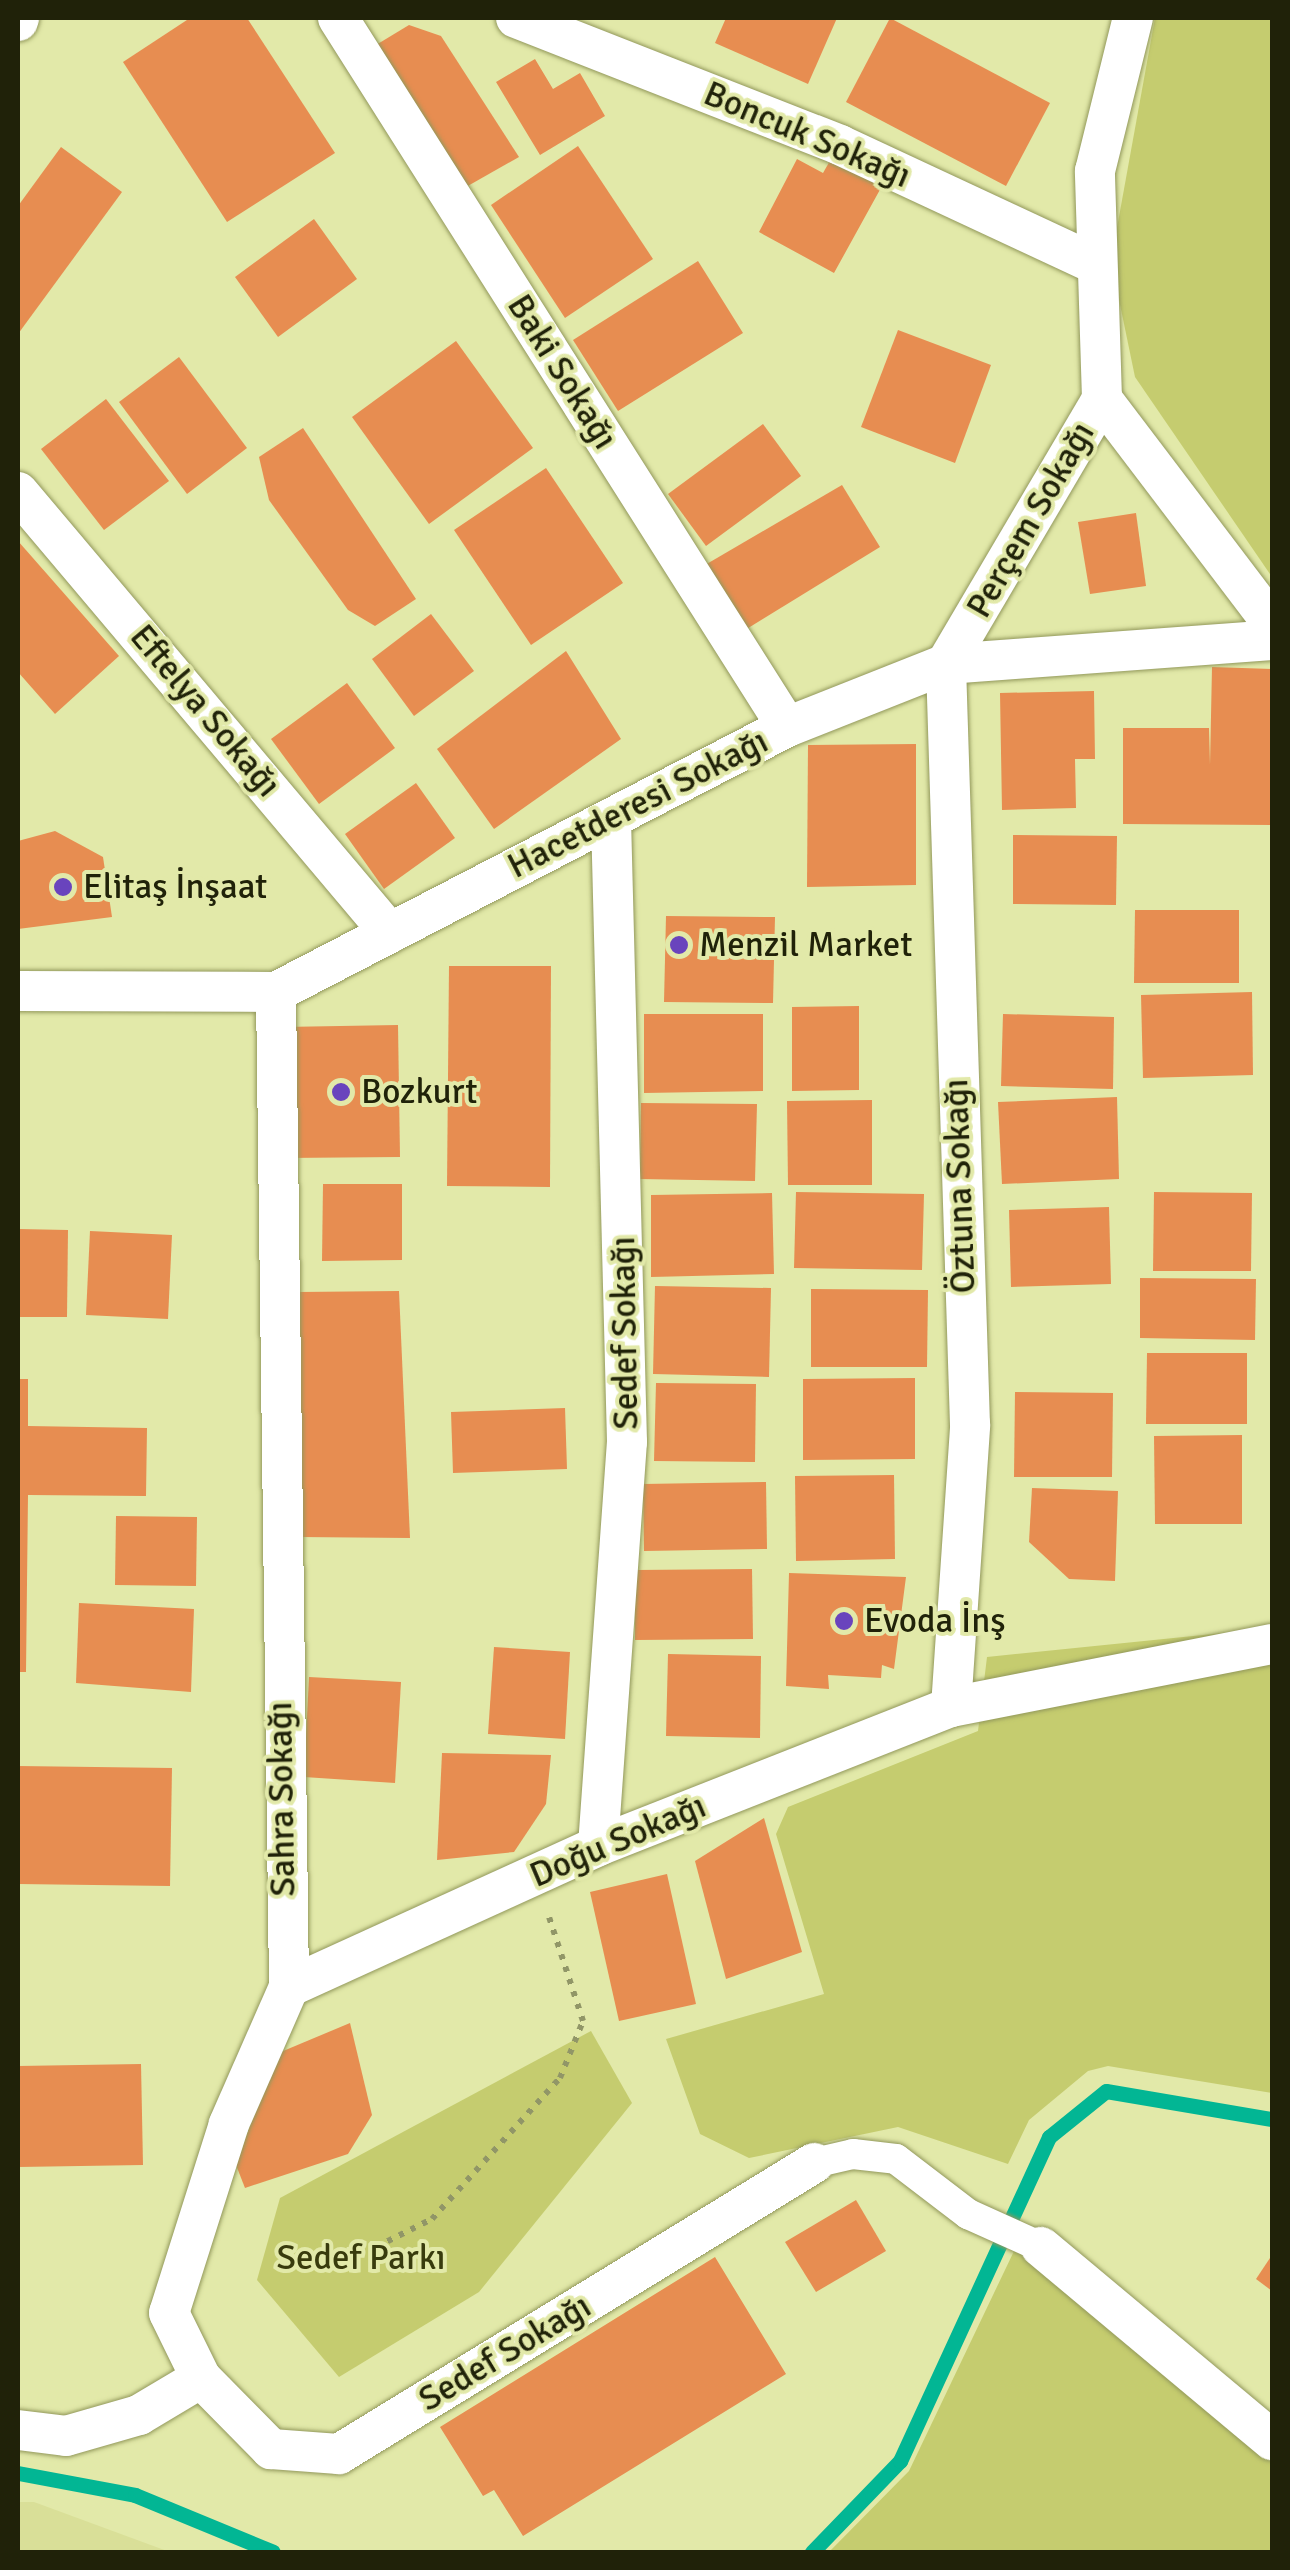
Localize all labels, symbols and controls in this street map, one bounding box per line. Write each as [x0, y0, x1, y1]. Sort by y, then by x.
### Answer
street label: Boncuk Sokağı [697, 73, 917, 197]
street label: Baki Sokağı [498, 287, 626, 457]
street label: Perçem Sokağı [958, 415, 1104, 625]
street label: Eftelya Sokağı [121, 616, 289, 806]
street label: Hacetderesi Sokağı [501, 720, 775, 888]
place label: Elitaş İnşaat [83, 866, 267, 908]
marker: Elitaş İnşaat [52, 876, 74, 898]
place label: Menzil Market [699, 924, 912, 966]
marker: Menzil Market [668, 934, 690, 956]
place label: Bozkurt [361, 1071, 477, 1113]
street label: Öztuna Sokağı [935, 1078, 985, 1294]
marker: Bozkurt [330, 1081, 352, 1103]
street label: Sedef Sokağı [602, 1236, 648, 1430]
place label: Evoda İnş [864, 1600, 1006, 1642]
marker: Evoda İnş [833, 1610, 855, 1632]
street label: Sahra Sokağı [259, 1701, 305, 1897]
street label: Doğu Sokağı [524, 1785, 712, 1897]
park label: Sedef Parkı [277, 2237, 445, 2279]
street label: Sedef Sokağı [411, 2285, 599, 2421]

